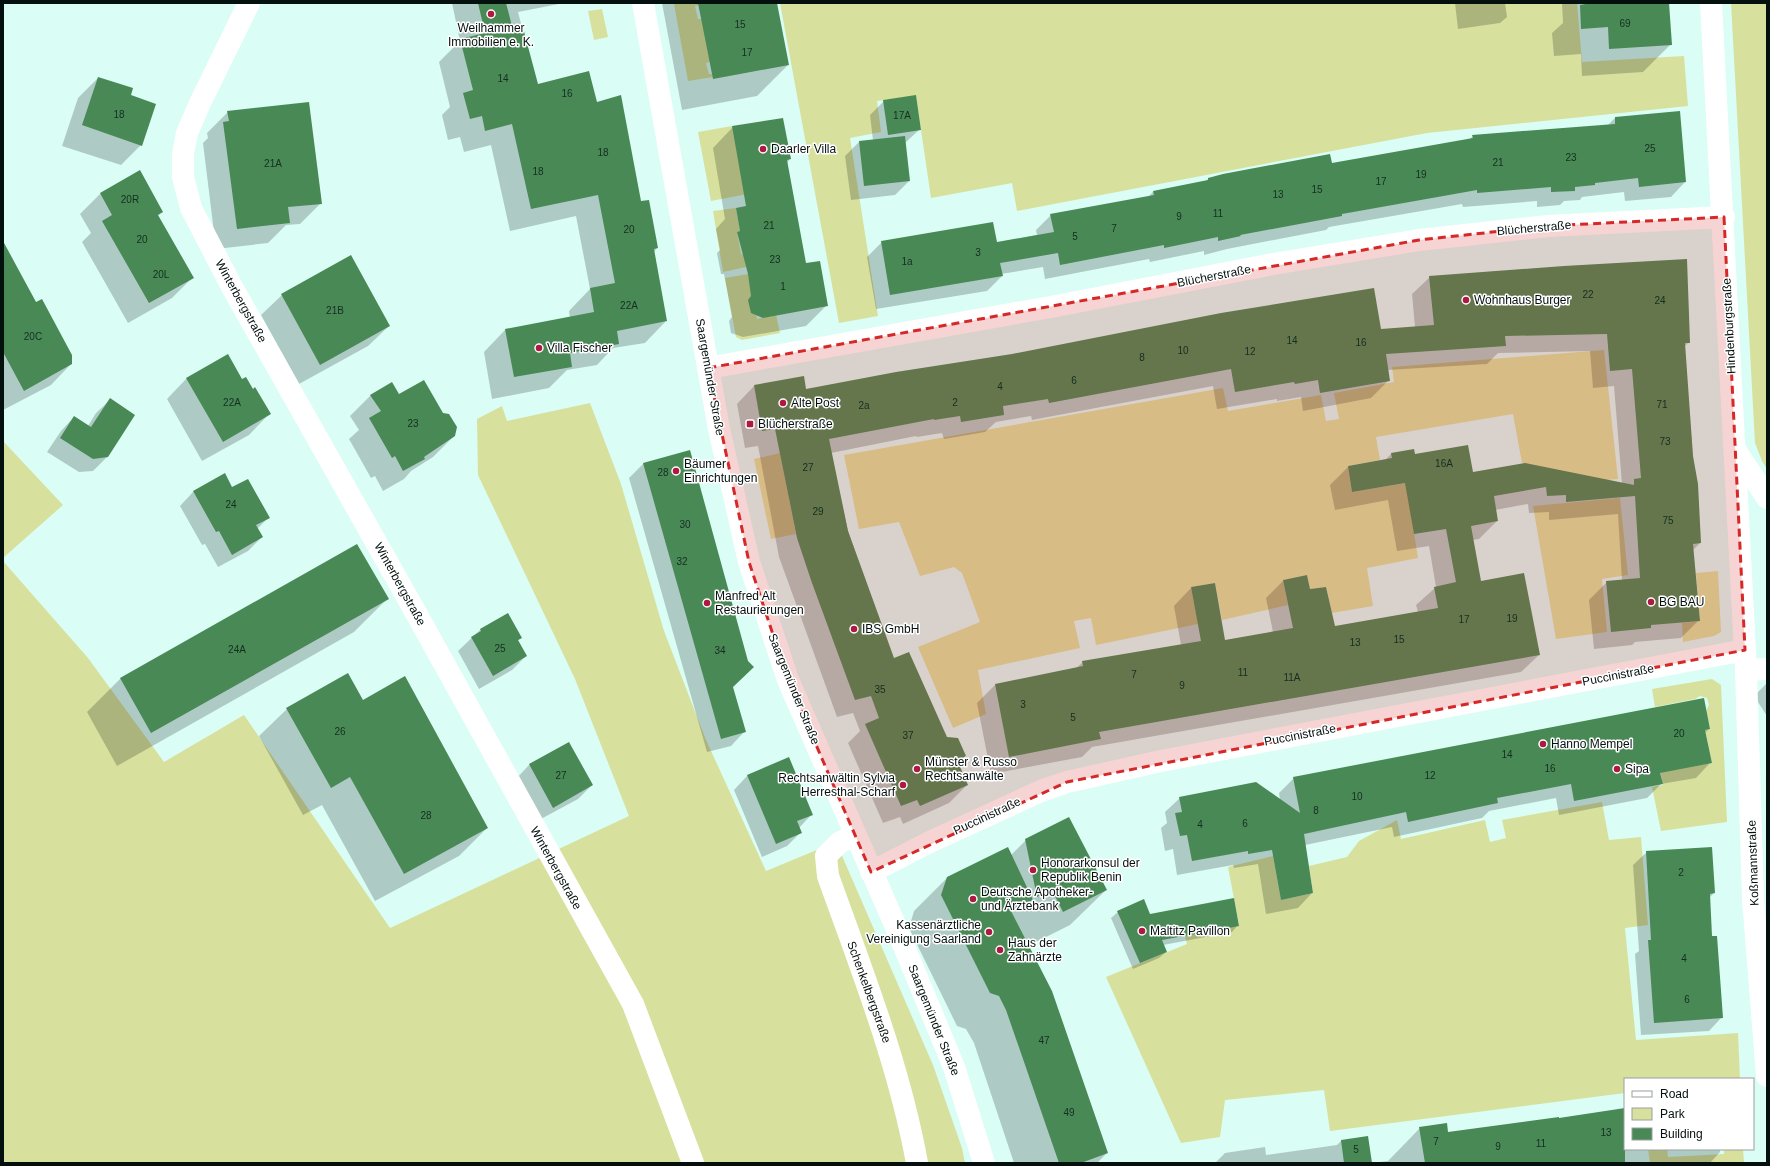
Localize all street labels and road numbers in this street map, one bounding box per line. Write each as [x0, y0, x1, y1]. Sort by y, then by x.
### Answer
street label: Blücherstraße [1496, 218, 1572, 238]
street label: Winterbergstraße [212, 257, 270, 345]
street label: Blücherstraße [1176, 262, 1252, 290]
street label: Hindenburgstraße [1719, 277, 1739, 374]
street label: Saargemünder Straße [693, 317, 727, 437]
street label: Winterbergstraße [371, 540, 429, 628]
street label: Saargemünder Straße [765, 631, 823, 747]
street label: Puccinistraße [1581, 661, 1655, 689]
street label: Puccinistraße [1263, 721, 1337, 749]
street label: Puccinistraße [951, 794, 1023, 838]
street label: Koßmannstraße [1744, 819, 1761, 906]
street label: Winterbergstraße [527, 824, 585, 912]
street label: Schenkelbergstraße [844, 939, 894, 1045]
street label: Saargemünder Straße [905, 962, 963, 1078]

